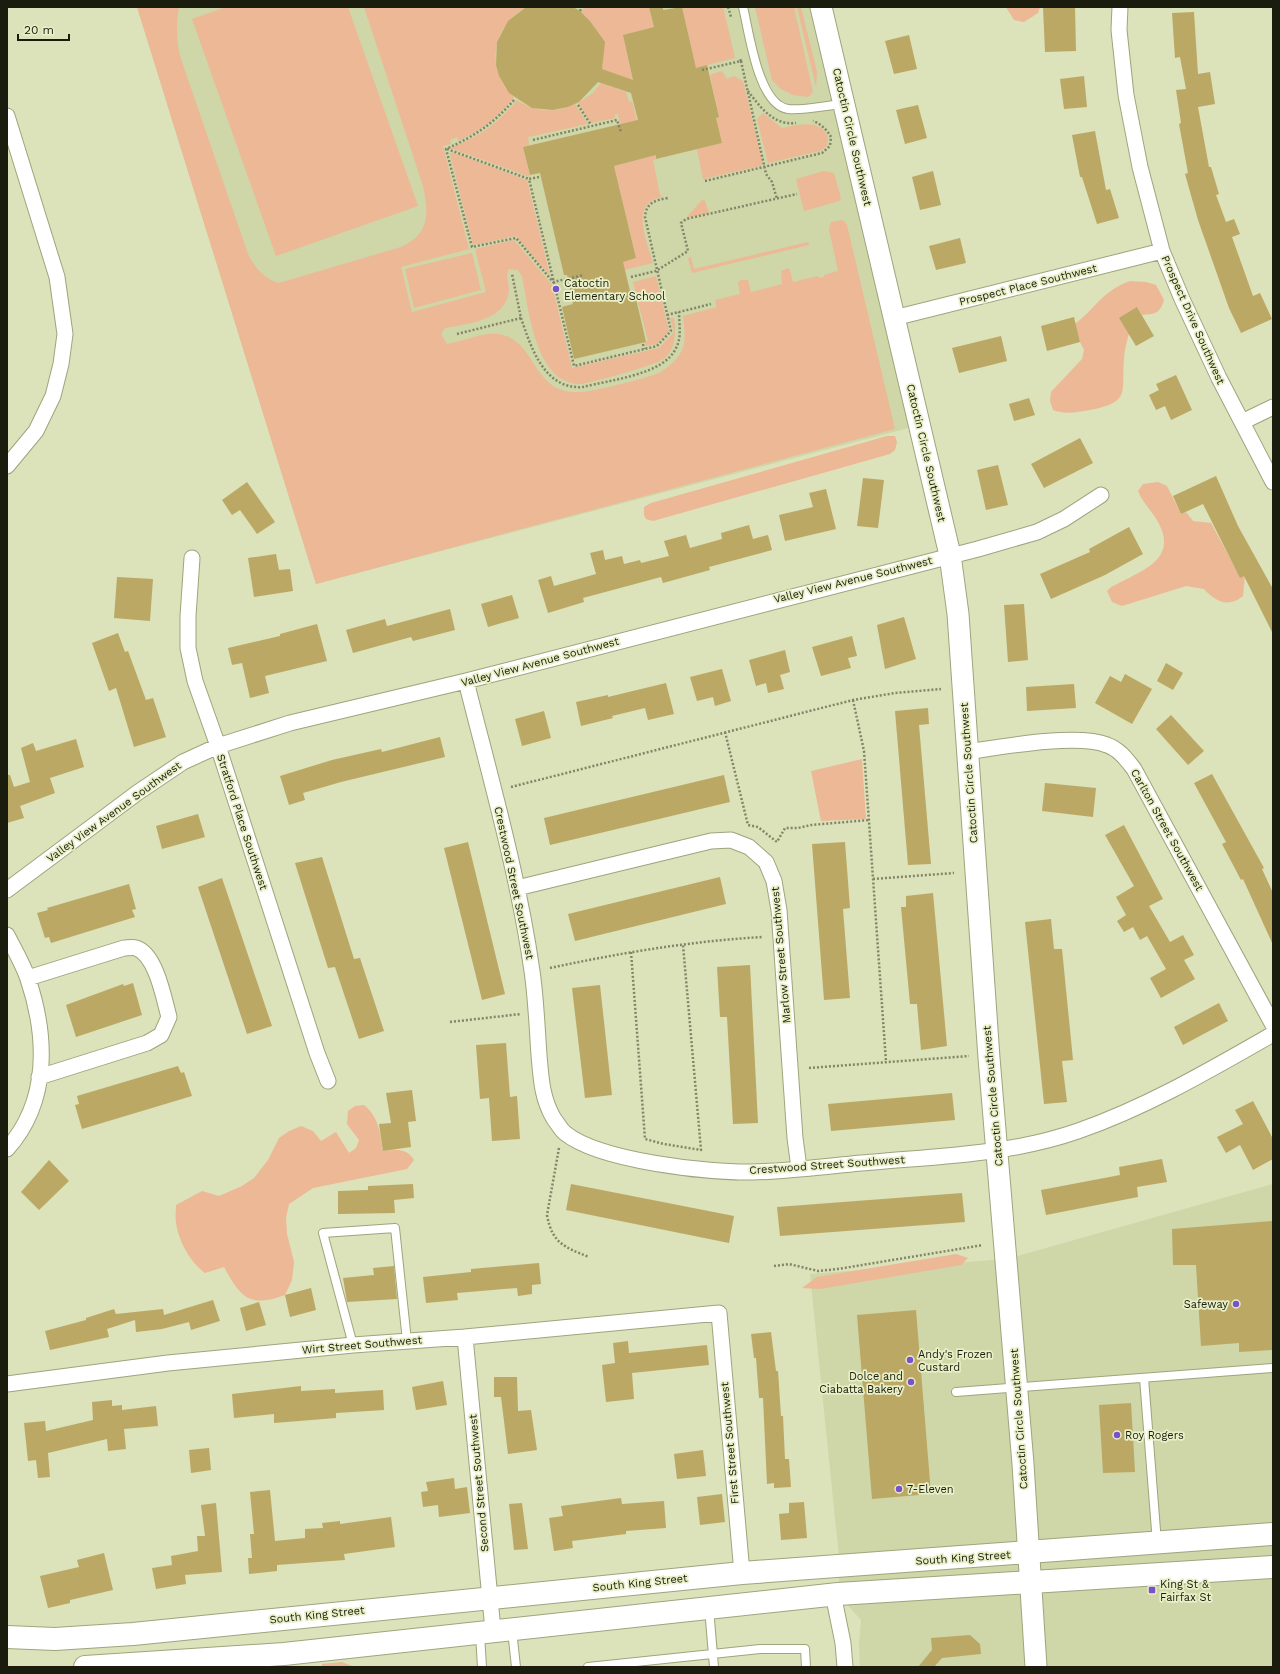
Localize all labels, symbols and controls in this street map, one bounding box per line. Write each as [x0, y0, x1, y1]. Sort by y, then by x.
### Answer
scale bar [18, 16, 69, 42]
text: 20 m [24, 23, 54, 37]
street label: Catoctin Circle Southwest [830, 67, 874, 208]
street label: Prospect Drive Southwest [1159, 253, 1228, 387]
street label: Prospect Place Southwest [958, 262, 1098, 308]
place label: Catoctin Elementary School [564, 277, 666, 303]
marker: Catoctin Elementary School [551, 284, 561, 294]
street label: Catoctin Circle Southwest [904, 383, 948, 524]
street label: Valley View Avenue Southwest [772, 554, 934, 606]
street label: Valley View Avenue Southwest [460, 635, 621, 689]
street label: Catoctin Circle Southwest [958, 702, 980, 844]
street label: Stratford Place Southwest [214, 752, 270, 892]
street label: Valley View Avenue Southwest [44, 759, 184, 865]
street label: Carlton Street Southwest [1128, 767, 1206, 894]
street label: Crestwood Street Southwest [491, 805, 537, 961]
street label: Marlow Street Southwest [769, 886, 793, 1024]
street label: Catoctin Circle Southwest [980, 1025, 1006, 1167]
street label: Crestwood Street Southwest [749, 1153, 906, 1177]
place label: Safeway [1184, 1298, 1228, 1311]
marker: Safeway [1231, 1299, 1241, 1309]
street label: Wirt Street Southwest [301, 1333, 423, 1357]
place label: Andy's Frozen Custard [918, 1348, 993, 1374]
street label: Catoctin Circle Southwest [1008, 1348, 1030, 1490]
marker: Andy's Frozen Custard [905, 1355, 915, 1365]
place label: Dolce and Ciabatta Bakery [819, 1370, 903, 1396]
marker: Dolce and Ciabatta Bakery [906, 1377, 916, 1387]
street label: First Street Southwest [718, 1381, 742, 1505]
street label: Second Street Southwest [466, 1413, 491, 1552]
place label: Roy Rogers [1125, 1429, 1184, 1442]
marker: Roy Rogers [1112, 1430, 1122, 1440]
place label: 7-Eleven [907, 1483, 954, 1496]
marker: 7-Eleven [894, 1484, 904, 1494]
street label: South King Street [915, 1548, 1011, 1568]
street label: South King Street [592, 1572, 688, 1594]
place label: King St & Fairfax St [1160, 1578, 1211, 1604]
marker: King St & Fairfax St [1147, 1585, 1157, 1595]
street label: South King Street [269, 1604, 365, 1626]

